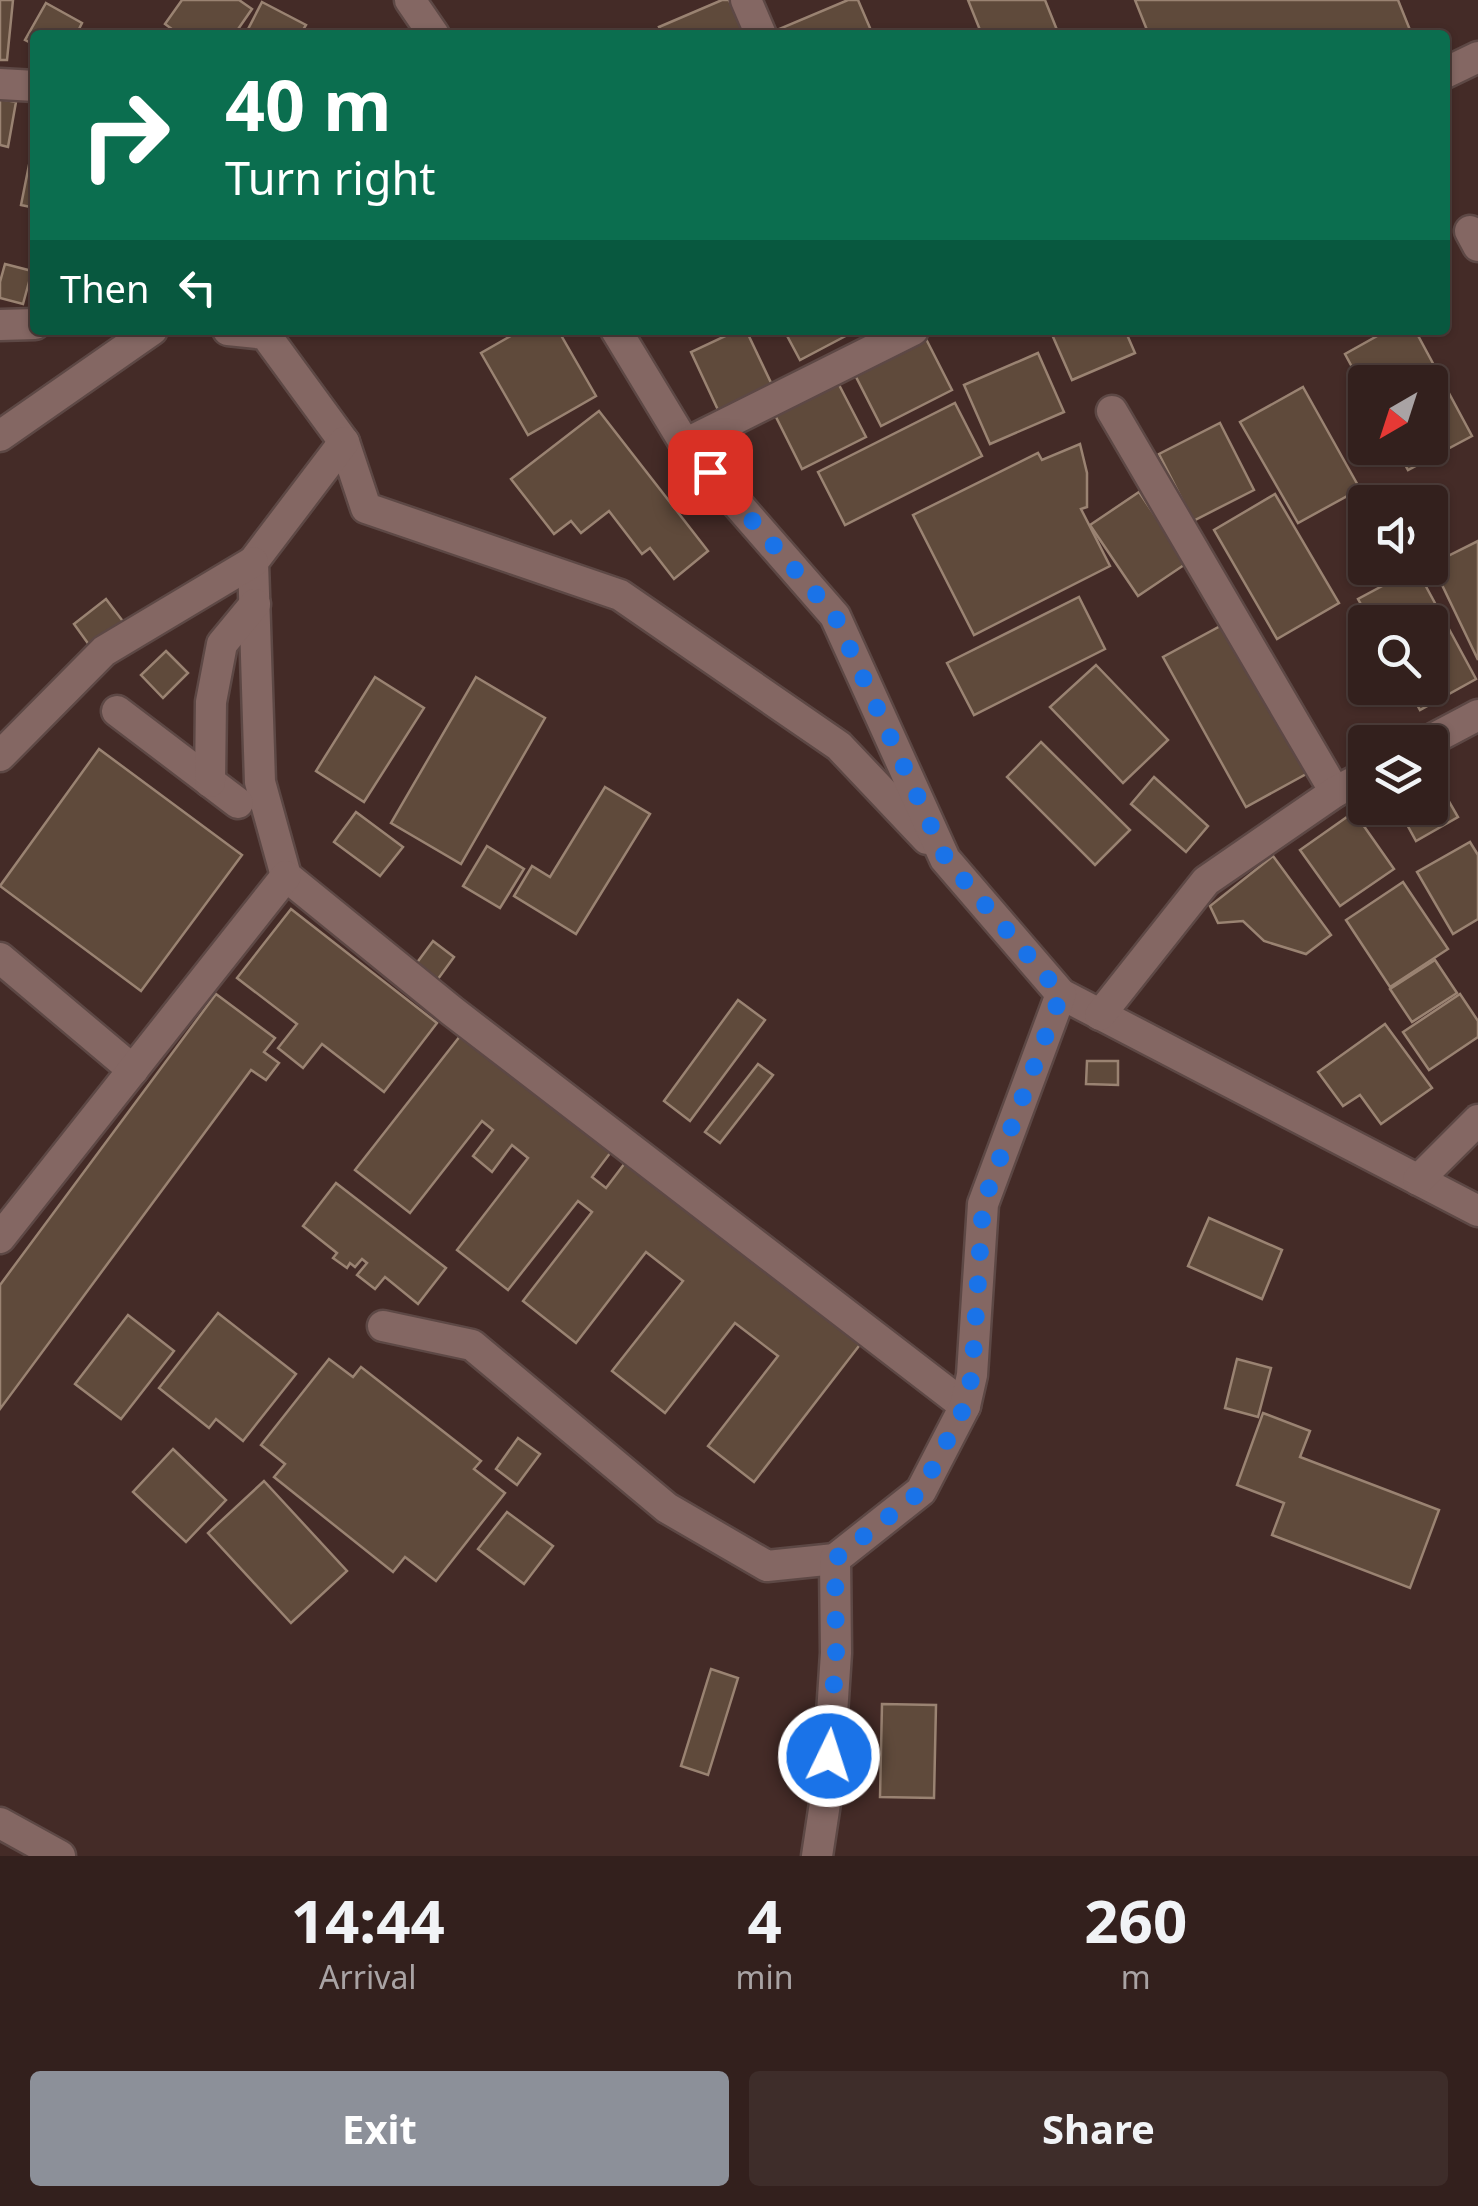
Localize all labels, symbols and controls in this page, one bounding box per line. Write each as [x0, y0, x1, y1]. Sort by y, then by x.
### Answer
text: 40 m [225, 56, 392, 152]
icon: right [60, 70, 190, 200]
text: Turn right [225, 147, 436, 208]
icon: left [170, 260, 225, 315]
text: Then [60, 262, 150, 314]
north arrow [1348, 365, 1448, 465]
map controls [1348, 365, 1448, 825]
pin [668, 430, 753, 515]
icon: arrive [683, 445, 738, 500]
button: sound [1348, 485, 1448, 585]
button: search [1348, 605, 1448, 705]
button: layers [1348, 725, 1448, 825]
position arrow [777, 1704, 881, 1808]
text: 14:44 [291, 1879, 445, 1961]
text: 4 [747, 1879, 782, 1961]
text: 260 [1084, 1879, 1187, 1961]
text: Arrival [319, 1955, 417, 1998]
text: min [736, 1955, 794, 1998]
text: m [1121, 1955, 1151, 1998]
button: Exit [30, 2071, 729, 2186]
button: Share [749, 2071, 1448, 2186]

